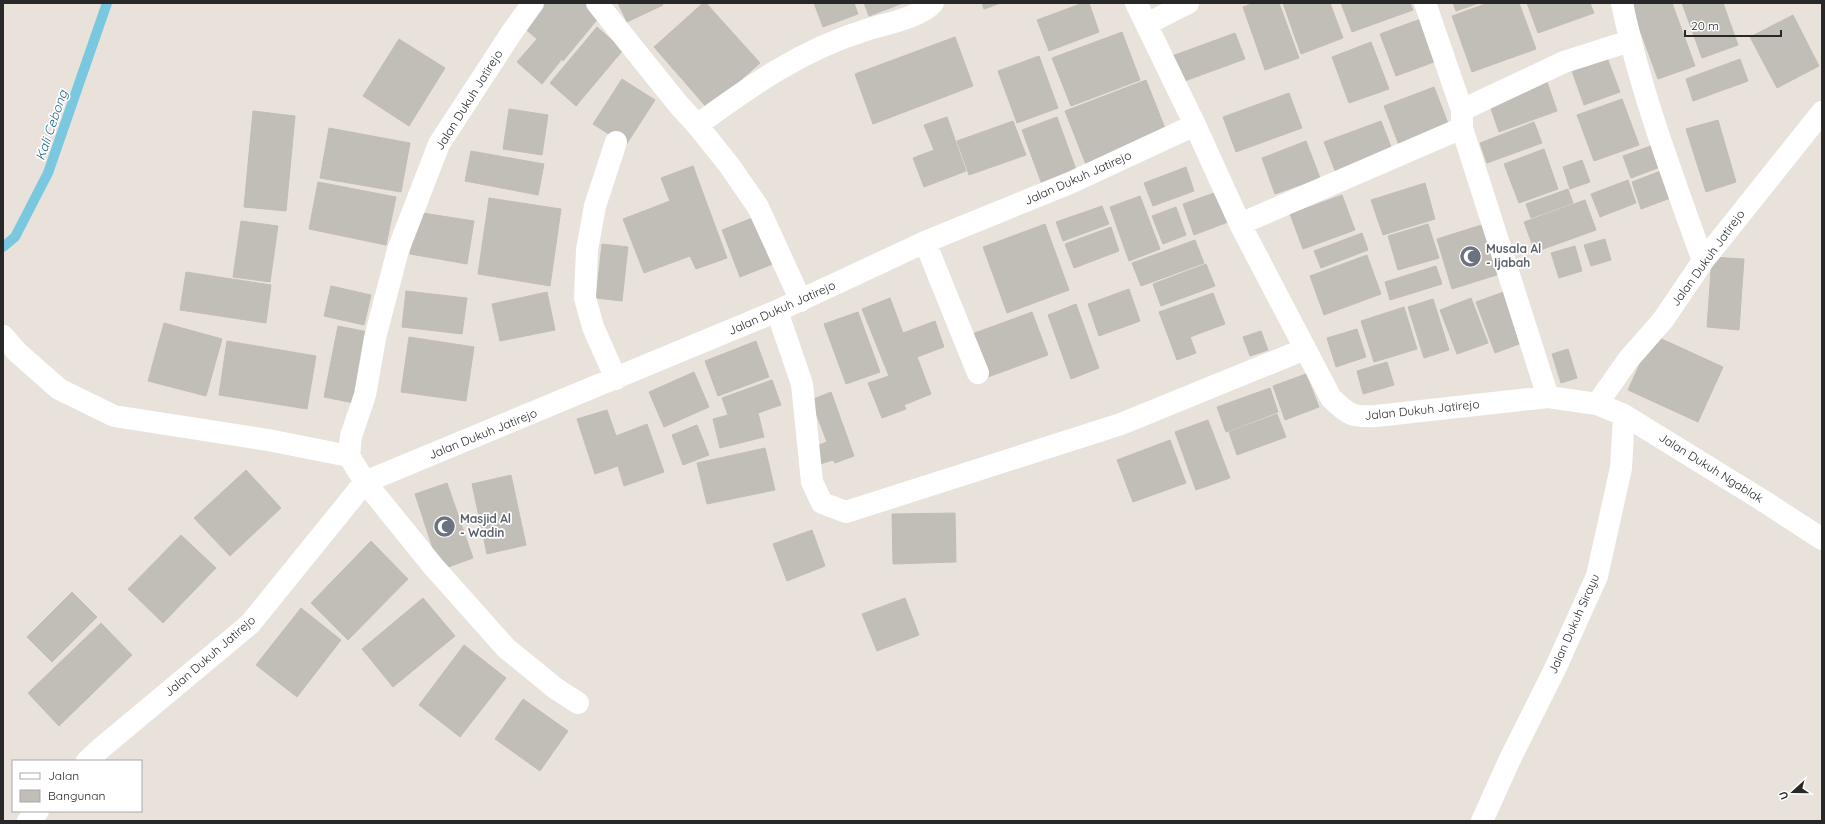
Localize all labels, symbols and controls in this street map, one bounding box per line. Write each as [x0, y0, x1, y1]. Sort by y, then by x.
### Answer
scale bar [1685, 12, 1781, 38]
text: 20 m [1691, 18, 1719, 33]
street label: Jalan Dukuh Jatirejo [432, 47, 506, 153]
water label: Kali Cebong [32, 87, 71, 162]
street label: Jalan Dukuh Jatirejo [1022, 147, 1134, 208]
street label: Jalan Dukuh Jatirejo [1668, 207, 1748, 309]
place label: Musala Al - Ijabah [1486, 241, 1541, 270]
mosque icon: Musala Al - Ijabah [1457, 243, 1483, 269]
street label: Jalan Dukuh Jatirejo [726, 277, 838, 338]
street label: Jalan Dukuh Jatirejo [1364, 396, 1480, 423]
street label: Jalan Dukuh Jatirejo [426, 405, 539, 462]
street label: Jalan Dukuh Ngablak [1656, 429, 1766, 506]
place label: Masjid Al - Wadin [460, 511, 511, 540]
mosque icon: Masjid Al - Wadin [431, 513, 457, 539]
street label: Jalan Dukuh Sirayu [1545, 571, 1602, 676]
street label: Jalan Dukuh Jatirejo [161, 612, 258, 699]
legend [12, 760, 142, 812]
text: Jalan [48, 768, 79, 783]
north arrow [1773, 772, 1813, 812]
text: Bangunan [48, 788, 105, 803]
text: U [1776, 789, 1792, 802]

